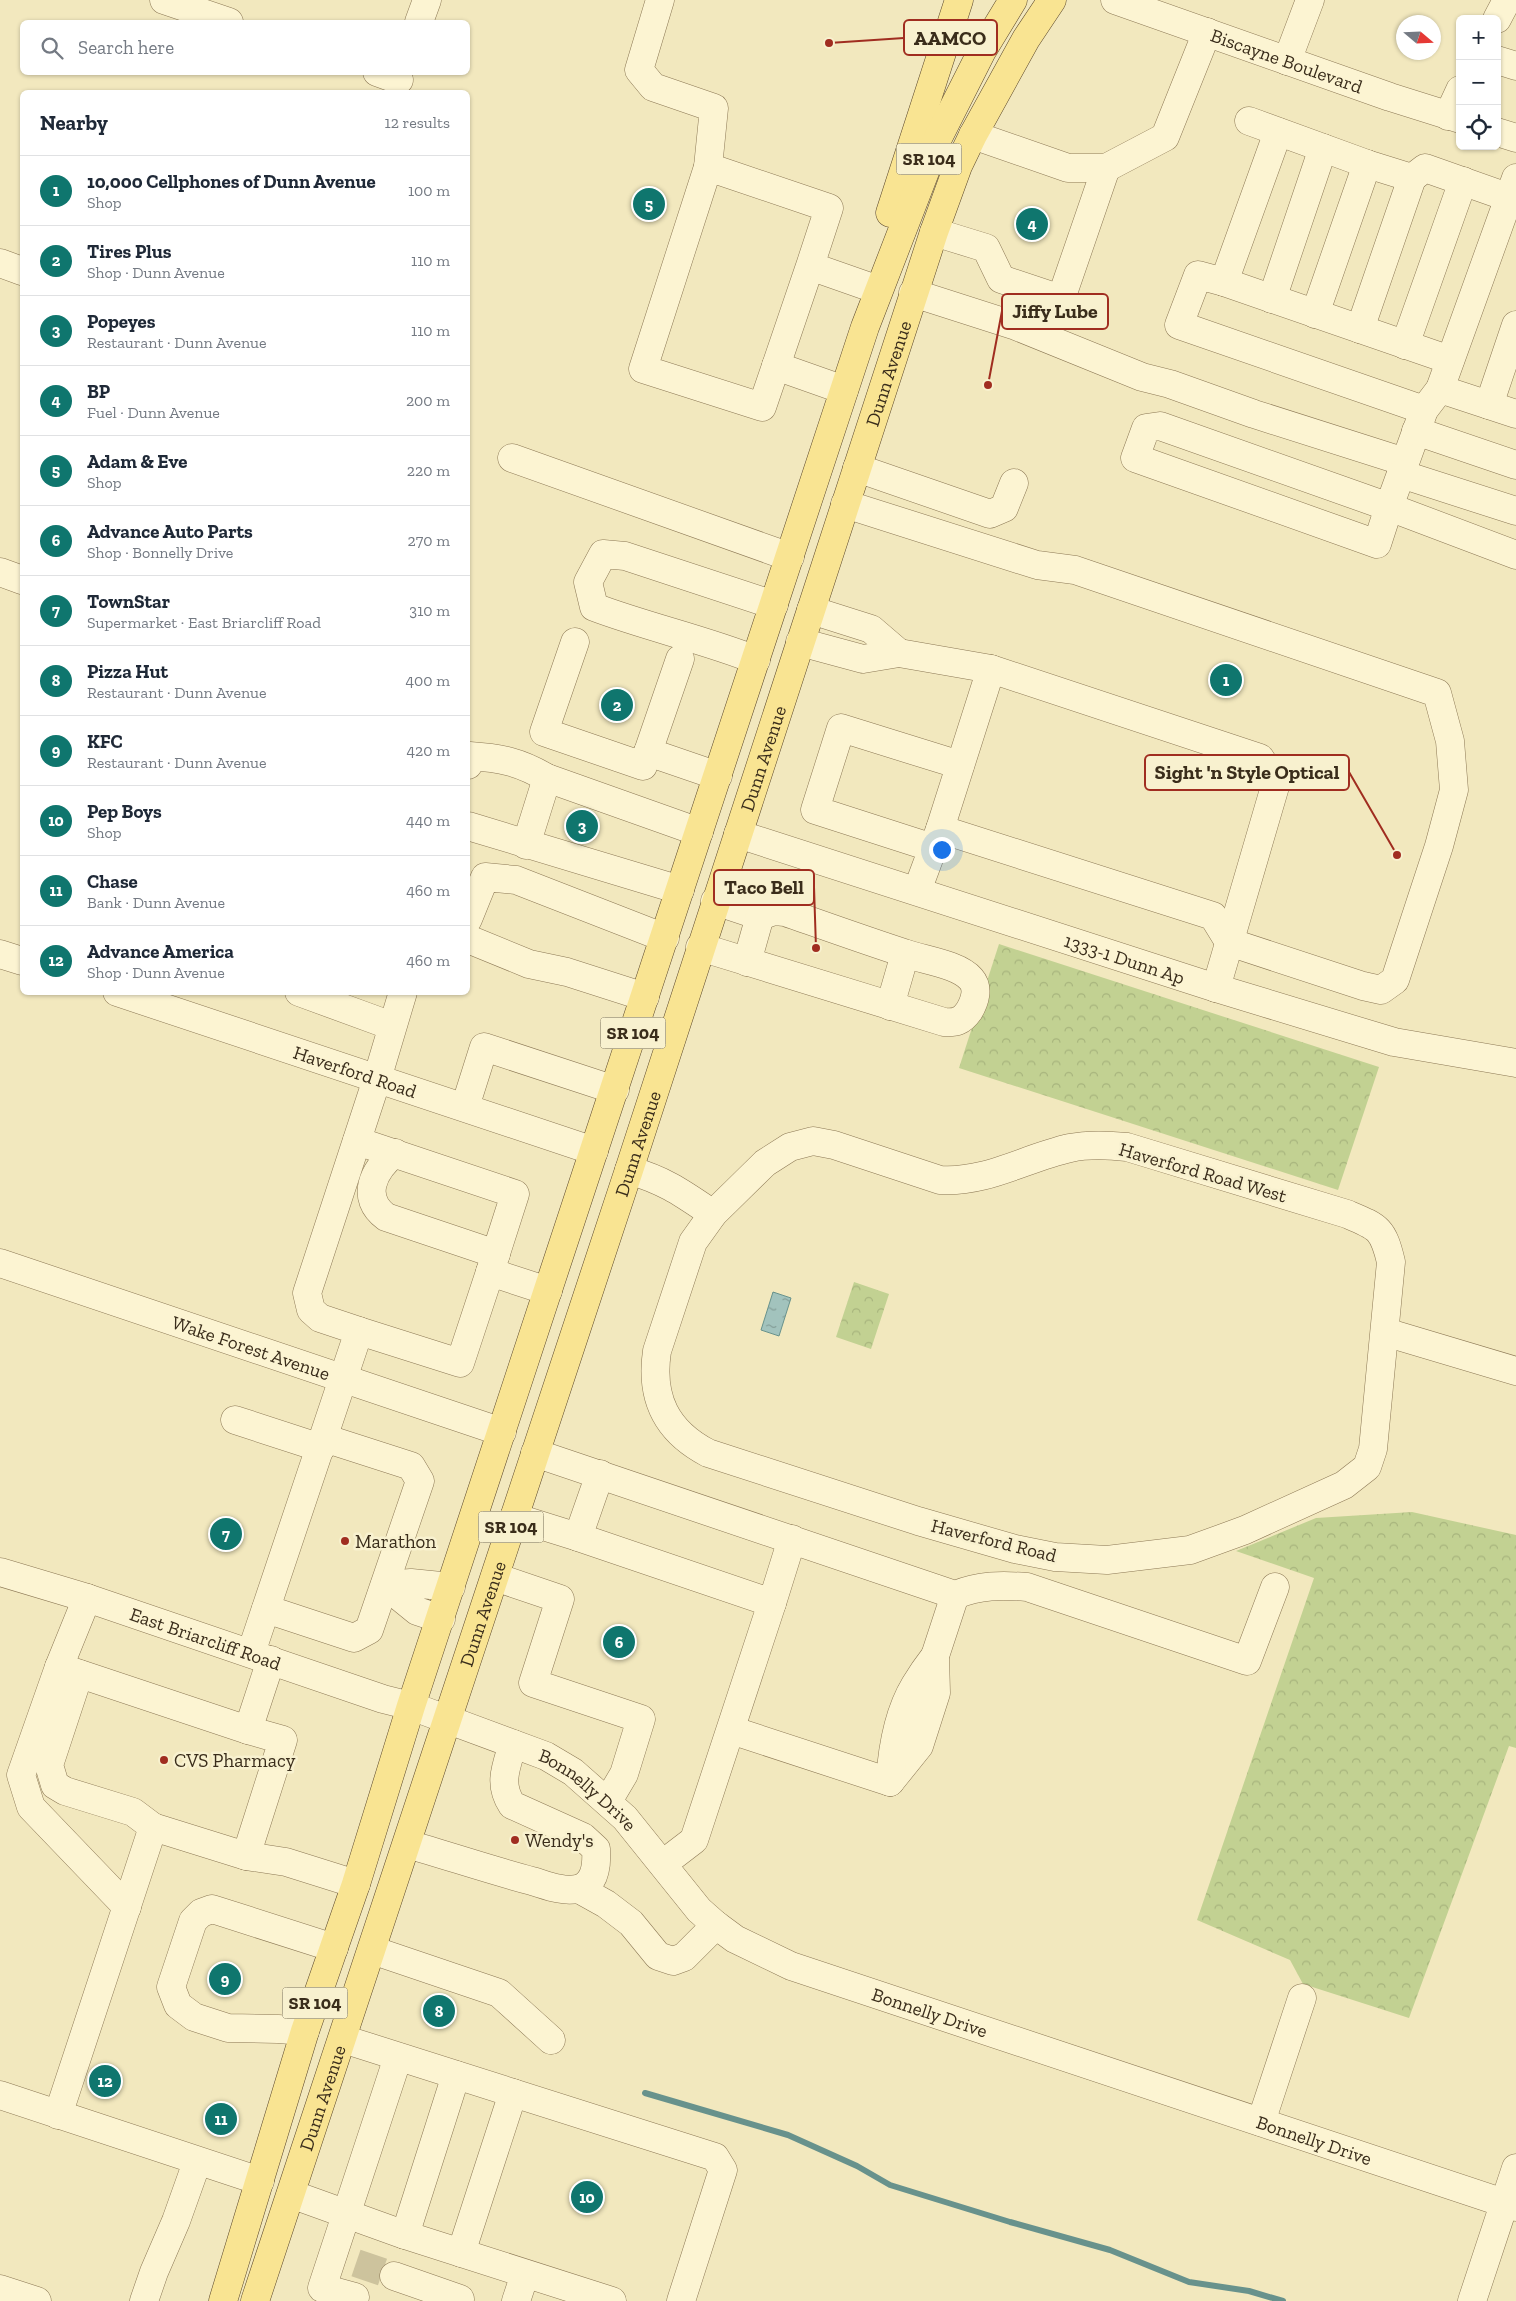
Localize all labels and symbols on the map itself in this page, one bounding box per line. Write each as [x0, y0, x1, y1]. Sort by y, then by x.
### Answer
north arrow [1396, 15, 1441, 60]
callout: AAMCO [904, 20, 997, 55]
street label: Biscayne Boulevard [1207, 24, 1366, 99]
text: AAMCO [914, 26, 986, 50]
road number: SR 104 [896, 144, 962, 174]
pin: 5 [633, 185, 665, 223]
pin: 4 [1016, 205, 1048, 243]
callout: Jiffy Lube [1002, 294, 1108, 329]
text: Jiffy Lube [1012, 299, 1098, 323]
street label: Dunn Avenue [861, 318, 916, 429]
pin: 1 [1210, 661, 1242, 699]
pin: 2 [601, 686, 633, 724]
street label: Dunn Avenue [735, 703, 791, 814]
callout: Sight 'n Style Optical [1145, 755, 1349, 790]
text: Sight 'n Style Optical [1155, 760, 1340, 784]
pin: 3 [566, 807, 598, 845]
your location [929, 837, 955, 863]
callout: Taco Bell [714, 870, 814, 905]
text: Taco Bell [724, 875, 804, 899]
street label: 1333-1 Dunn Ap [1061, 929, 1187, 989]
road number: SR 104 [600, 1018, 666, 1048]
street label: Haverford Road [290, 1041, 420, 1103]
street label: Dunn Avenue [610, 1088, 666, 1200]
street label: Haverford Road West [1116, 1138, 1289, 1207]
street label: Wake Forest Avenue [169, 1311, 333, 1385]
road number: SR 104 [478, 1511, 544, 1542]
street label: Haverford Road [929, 1514, 1060, 1567]
pin: 7 [210, 1515, 242, 1553]
place label: Marathon [355, 1530, 436, 1553]
marker: Marathon [339, 1535, 351, 1547]
street label: Dunn Avenue [455, 1558, 511, 1670]
street label: East Briarcliff Road [127, 1602, 284, 1676]
pin: 6 [603, 1623, 635, 1661]
street label: Bonnelly Drive [536, 1743, 642, 1836]
place label: CVS Pharmacy [174, 1749, 296, 1772]
marker: CVS Pharmacy [158, 1754, 170, 1766]
place label: Wendy's [525, 1829, 594, 1852]
marker: Wendy's [509, 1834, 521, 1846]
pin: 9 [209, 1960, 241, 1998]
street label: Bonnelly Drive [869, 1983, 990, 2043]
road number: SR 104 [282, 1988, 348, 2019]
pin: 8 [423, 1992, 455, 2030]
street label: Dunn Avenue [294, 2042, 351, 2154]
pin: 12 [89, 2062, 121, 2100]
pin: 11 [205, 2100, 237, 2138]
street label: Bonnelly Drive [1253, 2111, 1375, 2170]
pin: 10 [571, 2178, 603, 2216]

